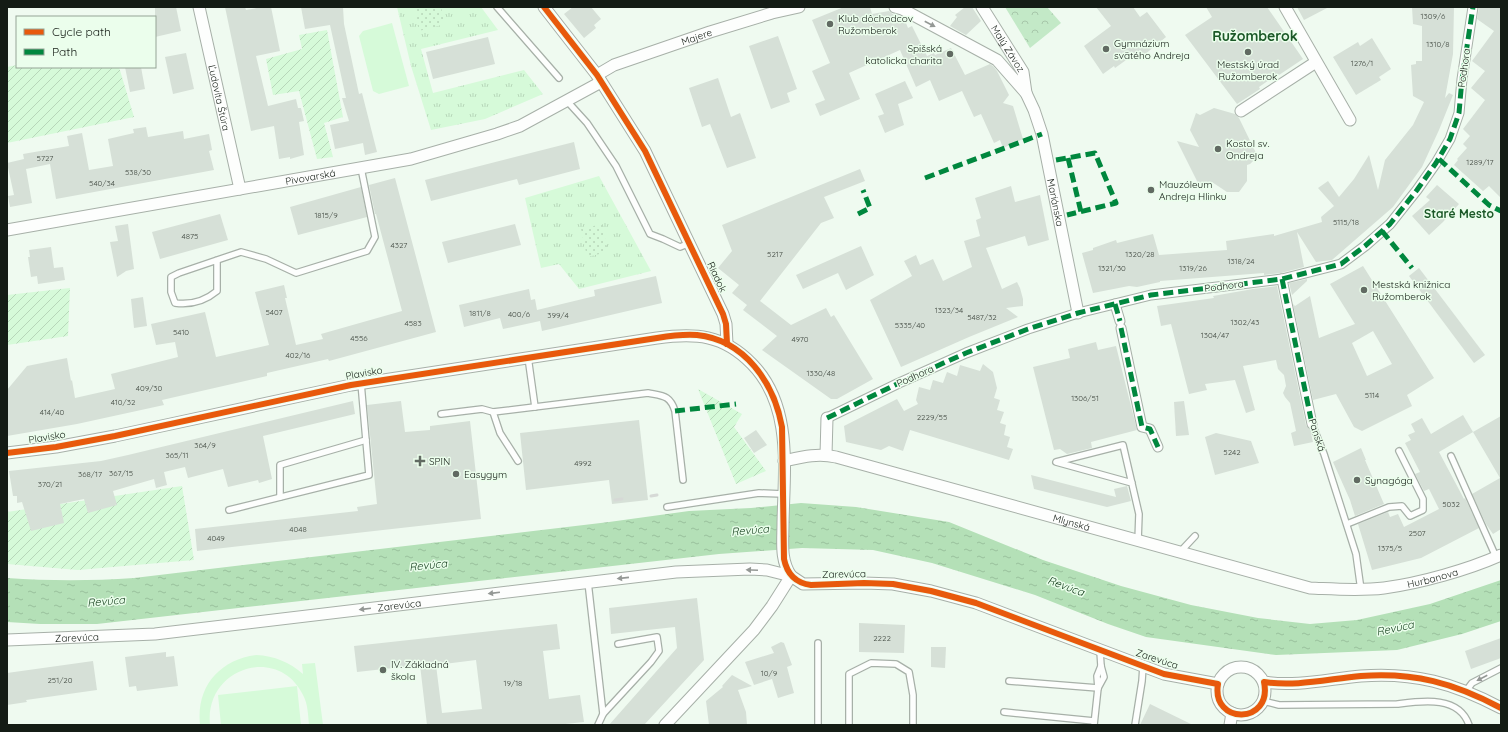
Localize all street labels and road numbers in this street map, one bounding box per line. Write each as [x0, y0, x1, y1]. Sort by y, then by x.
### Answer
street label: Malý Závoz [988, 22, 1028, 75]
street label: Majere [679, 25, 714, 48]
street label: Podhora [1455, 48, 1473, 88]
street label: Ľudovíta Štúra [206, 64, 233, 132]
street label: Pivovarská [284, 166, 336, 187]
street label: Mariánska [1045, 178, 1067, 227]
street label: Riadok [704, 260, 730, 294]
street label: Podhora [1204, 277, 1244, 295]
street label: Podhora [894, 362, 936, 390]
street label: Plavisko [344, 363, 384, 383]
street label: Panská [1306, 417, 1328, 453]
street label: Plavisko [27, 428, 67, 446]
street label: Mlynská [1052, 511, 1092, 533]
street label: Hurbanova [1406, 565, 1460, 590]
street label: Zarevúca [822, 567, 866, 581]
street label: Zarevúca [377, 596, 422, 614]
street label: Zarevúca [55, 630, 99, 645]
street label: Zarevúca [1134, 646, 1180, 672]

